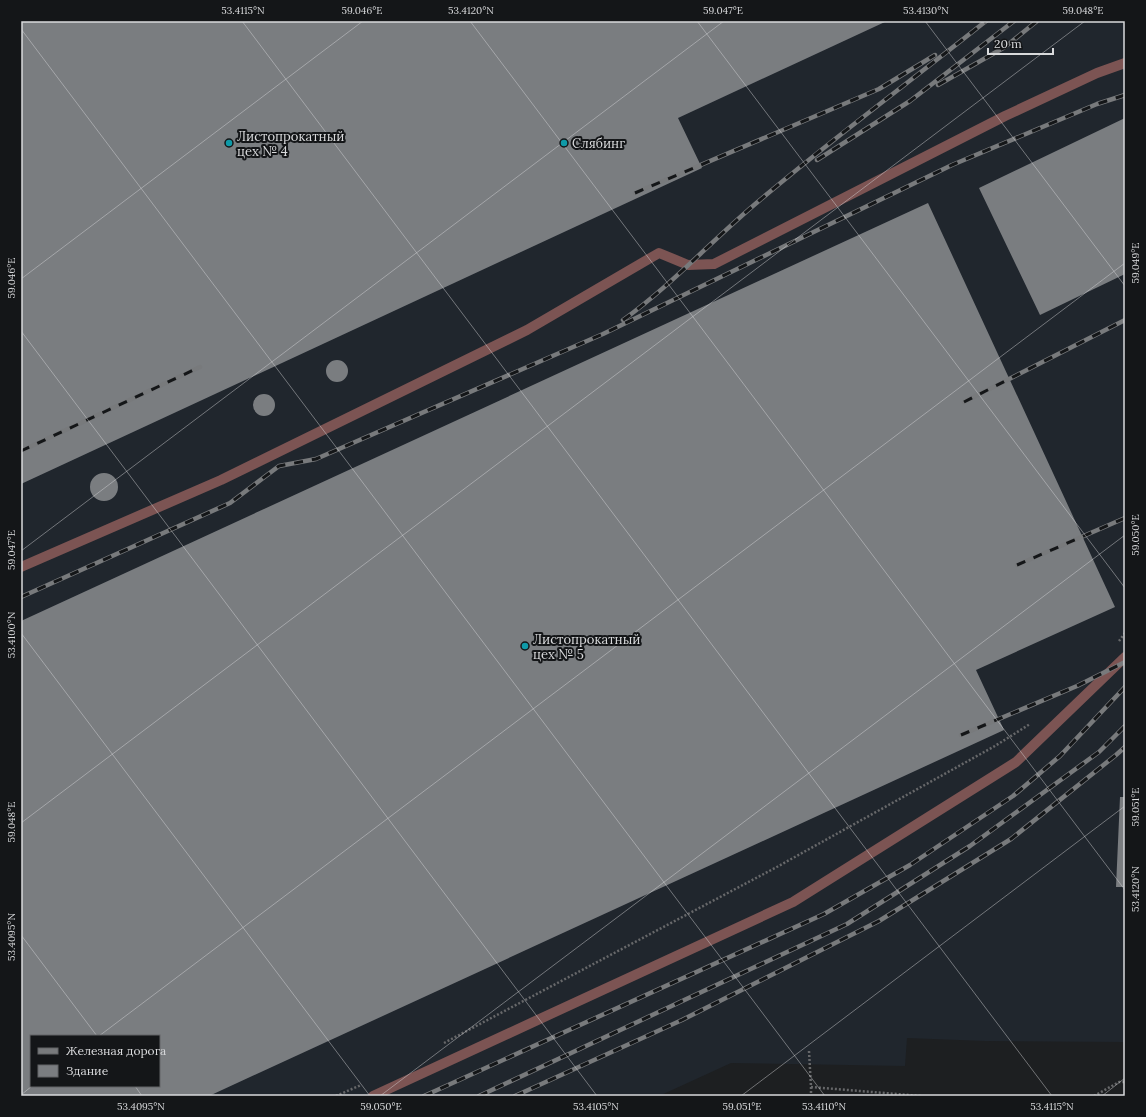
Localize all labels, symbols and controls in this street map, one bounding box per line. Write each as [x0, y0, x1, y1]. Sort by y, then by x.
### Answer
text: 53.4115°N [221, 4, 265, 17]
text: 59.046°E [341, 4, 383, 17]
text: 53.4120°N [448, 4, 494, 17]
text: 59.047°E [703, 4, 743, 17]
text: 53.4130°N [903, 4, 949, 17]
text: 59.048°E [1063, 4, 1103, 17]
scale bar [988, 30, 1053, 56]
text: 20 m [994, 36, 1022, 51]
place label: Листопрокатный цех № 4 [237, 128, 344, 160]
place label: Слябинг [572, 135, 625, 152]
marker: Листопрокатный цех № 4 [224, 138, 234, 148]
marker: Слябинг [559, 138, 569, 148]
text: 59.049°E [1129, 242, 1142, 284]
text: 59.046°E [5, 257, 18, 299]
text: 59.050°E [1129, 514, 1142, 556]
text: 59.047°E [5, 530, 18, 570]
text: 53.4100°N [5, 611, 18, 658]
place label: Листопрокатный цех № 5 [533, 631, 640, 663]
marker: Листопрокатный цех № 5 [520, 641, 530, 651]
text: 59.051°E [1129, 788, 1142, 826]
text: 59.048°E [5, 802, 18, 842]
text: 53.4120°N [1129, 866, 1142, 912]
text: 53.4095°N [5, 913, 18, 961]
legend [30, 1035, 160, 1087]
text: Железная дорога [66, 1043, 166, 1058]
text: Здание [66, 1063, 109, 1078]
text: 53.4095°N [117, 1100, 165, 1113]
text: 59.050°E [360, 1100, 402, 1113]
text: 53.4105°N [573, 1100, 619, 1113]
text: 59.051°E [723, 1100, 761, 1113]
text: 53.4110°N [802, 1100, 846, 1113]
text: 53.4115°N [1030, 1100, 1074, 1113]

